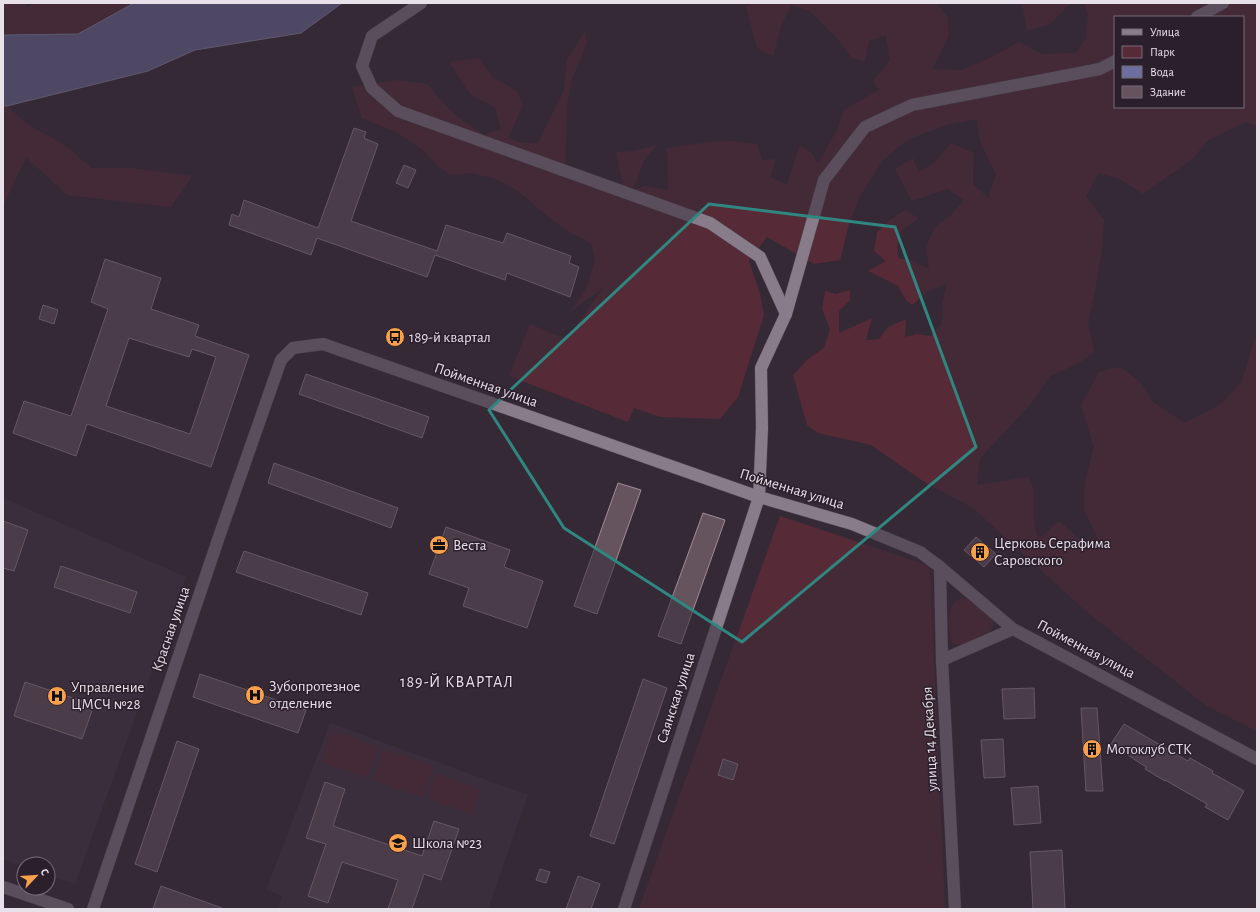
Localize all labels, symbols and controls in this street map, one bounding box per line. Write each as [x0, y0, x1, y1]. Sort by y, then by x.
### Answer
legend [1114, 16, 1244, 108]
text: Улица [1150, 26, 1180, 38]
text: Парк [1150, 46, 1175, 58]
text: Вода [1150, 66, 1174, 78]
text: Здание [1150, 86, 1186, 98]
bus stop icon: 189-й квартал [384, 326, 406, 348]
place label: 189-й квартал [409, 330, 491, 345]
street label: Пойменная улица [432, 360, 540, 410]
street label: Пойменная улица [738, 466, 846, 512]
office icon: Веста [428, 534, 450, 556]
place label: Церковь Серафима Саровского [994, 536, 1111, 568]
place label: Веста [453, 538, 487, 553]
building icon: Церковь Серафима Саровского [969, 541, 991, 563]
street label: Красная улица [149, 584, 193, 673]
street label: Пойменная улица [1035, 617, 1138, 681]
street label: Саянская улица [654, 651, 698, 745]
district label: 189-Й КВАРТАЛ [400, 673, 514, 690]
place label: Зубопротезное отделение [269, 679, 360, 711]
place label: Управление ЦМСЧ №28 [71, 680, 145, 712]
hospital icon: Зубопротезное отделение [244, 684, 266, 706]
hospital icon: Управление ЦМСЧ №28 [46, 685, 68, 707]
street label: улица 14 Декабря [920, 686, 940, 793]
building icon: Мотоклуб СТК [1081, 738, 1103, 760]
place label: Мотоклуб СТК [1106, 742, 1192, 757]
school or university icon: Школа №23 [387, 832, 409, 854]
place label: Школа №23 [412, 836, 482, 851]
north arrow [16, 856, 56, 896]
text: С [38, 867, 51, 877]

